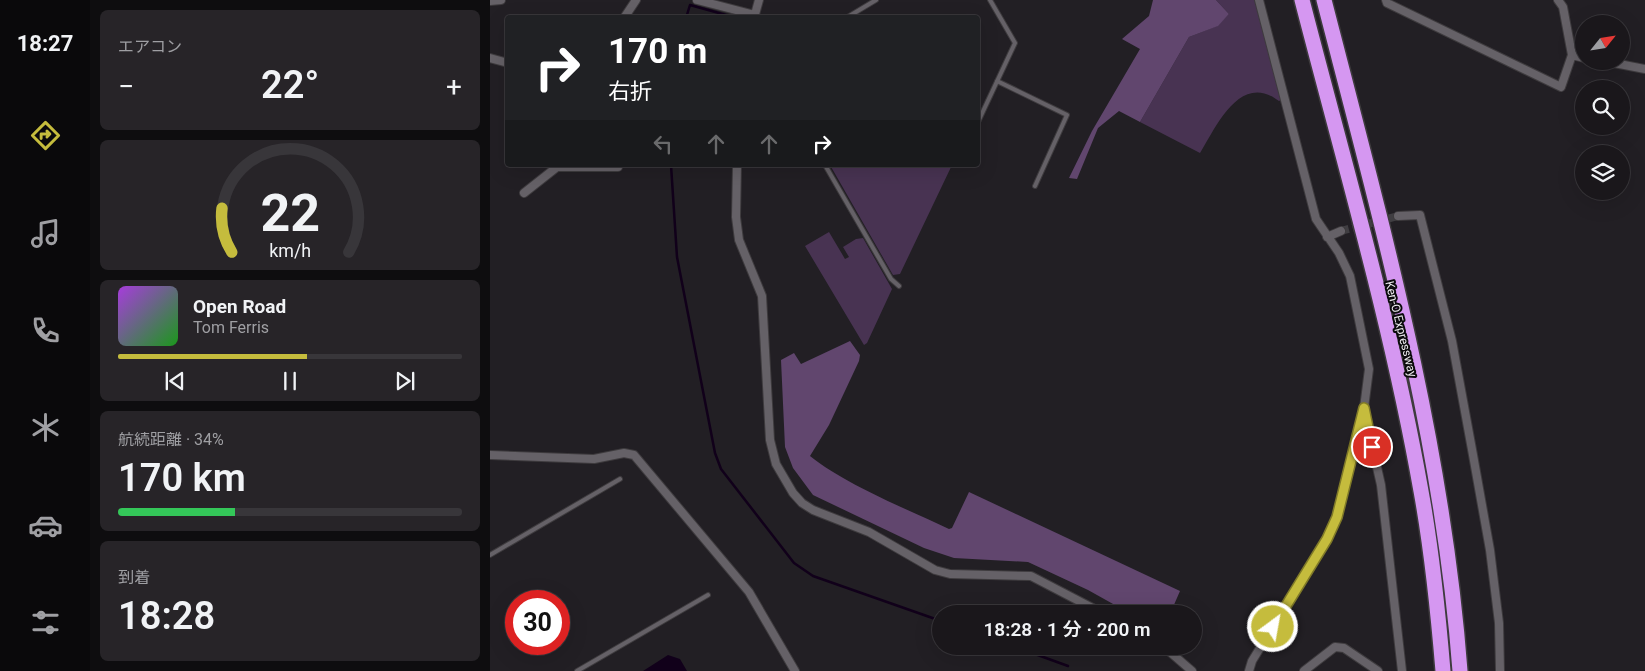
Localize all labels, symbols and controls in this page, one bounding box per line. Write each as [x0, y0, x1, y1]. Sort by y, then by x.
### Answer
north arrow [1575, 15, 1630, 70]
map controls [1575, 15, 1630, 200]
text: 18:27 [17, 31, 73, 56]
text: 170 m [608, 31, 707, 72]
icon: right [525, 35, 590, 100]
text: エアコン [118, 37, 182, 56]
text: 22° [261, 63, 319, 107]
text: − [118, 70, 134, 103]
text: + [446, 70, 462, 103]
text: 右折 [608, 79, 652, 104]
button: search [1575, 80, 1630, 135]
icon: directions [28, 118, 63, 153]
icon: left [649, 130, 677, 158]
icon: ahead [702, 130, 730, 158]
icon: ahead [755, 130, 783, 158]
icon: right [808, 130, 836, 158]
button: layers [1575, 145, 1630, 200]
text: 22 [260, 183, 320, 244]
icon: music [28, 216, 63, 251]
text: km/h [269, 240, 311, 261]
street label: Ken-O Expressway [1382, 280, 1420, 379]
text: Open Road [193, 295, 286, 318]
icon: phone [28, 313, 63, 348]
text: Tom Ferris [193, 318, 269, 337]
icon: previous [161, 367, 189, 395]
icon: pause [276, 367, 304, 395]
icon: next [391, 367, 419, 395]
icon: climate [28, 410, 63, 445]
pin [1351, 426, 1393, 468]
text: 航続距離 · 34% [118, 430, 224, 449]
icon: arrive [1358, 433, 1386, 461]
text: 170 km [118, 456, 246, 500]
icon: car [28, 508, 63, 543]
text: 到着 [118, 568, 150, 587]
speed limit sign: 30 [505, 590, 570, 655]
text: 18:28 [118, 594, 215, 638]
position arrow [1246, 600, 1298, 652]
icon: filters [28, 605, 63, 640]
text: 18:28 · 1 分 · 200 m [984, 618, 1150, 641]

